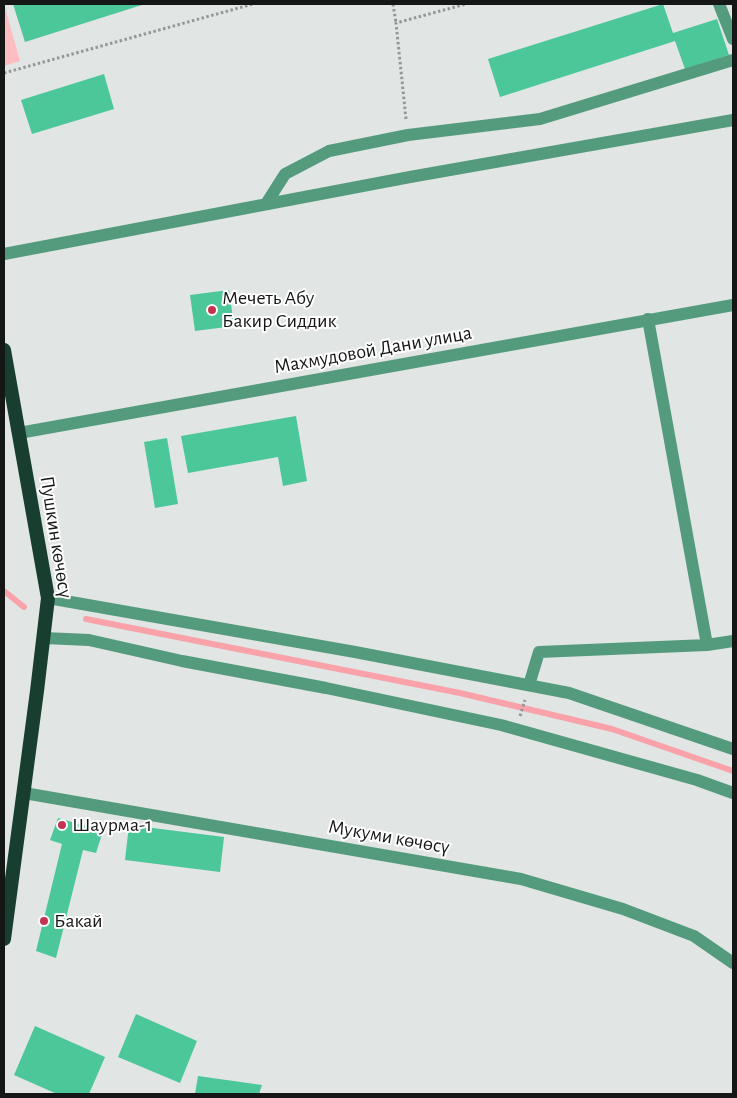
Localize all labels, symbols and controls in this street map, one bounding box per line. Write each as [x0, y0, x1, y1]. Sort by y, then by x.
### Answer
place label: Мечеть Абу Бакир Сиддик [222, 286, 337, 333]
marker: Мечеть Абу Бакир Сиддик [206, 304, 218, 316]
street label: Махмудовой Дани улица [272, 321, 474, 379]
street label: Пушкин көчөсү [35, 474, 77, 600]
place label: Шаурма-1 [72, 813, 152, 837]
street label: Мукуми көчөсү [326, 815, 452, 859]
marker: Шаурма-1 [56, 819, 68, 831]
place label: Бакай [54, 909, 103, 933]
marker: Бакай [38, 915, 50, 927]

